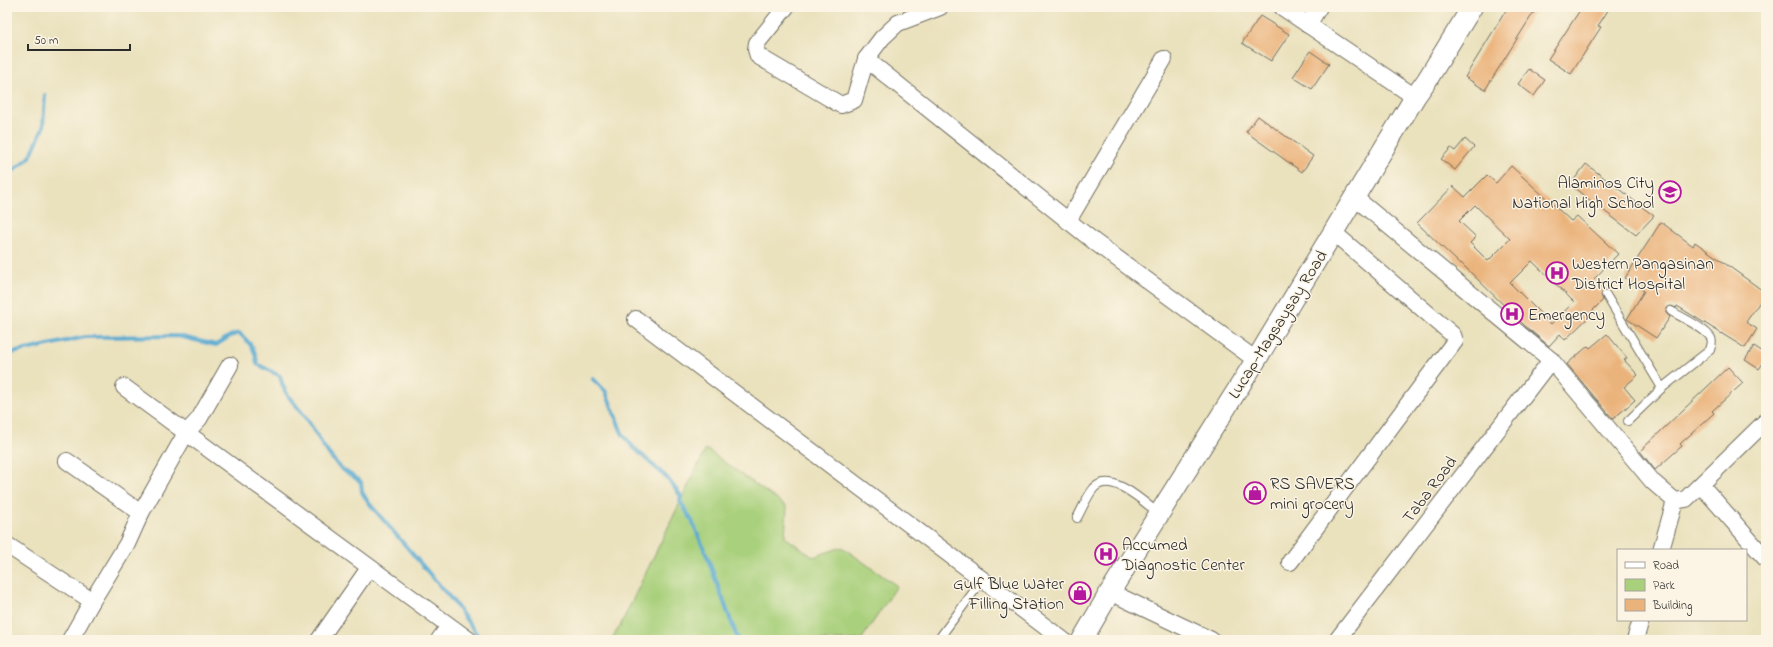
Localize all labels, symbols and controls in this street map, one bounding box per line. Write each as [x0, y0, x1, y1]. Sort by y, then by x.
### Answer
scale bar [28, 26, 130, 52]
text: 50 m [34, 32, 58, 50]
place label: Alaminos City National High School [1512, 171, 1654, 218]
school or university icon: Alaminos City National High School [1657, 179, 1683, 205]
street label: Lucap-Magsaysay Road [1222, 245, 1336, 405]
place label: Western Pangasinan District Hospital [1571, 252, 1714, 297]
hospital icon: Western Pangasinan District Hospital [1544, 260, 1570, 286]
hospital icon: Emergency [1499, 301, 1525, 327]
place label: Emergency [1528, 303, 1605, 330]
street label: Taba Road [1397, 451, 1464, 529]
place label: RS SAVERS mini grocery [1270, 472, 1355, 519]
shop icon: RS SAVERS mini grocery [1242, 480, 1268, 506]
place label: Accumed Diagnostic Center [1121, 533, 1245, 580]
hospital icon: Accumed Diagnostic Center [1093, 541, 1119, 567]
legend [1617, 549, 1747, 621]
text: Road [1653, 557, 1679, 575]
place label: Gulf Blue Water Filling Station [953, 572, 1065, 619]
text: Park [1653, 577, 1675, 595]
shop icon: Gulf Blue Water Filling Station [1067, 580, 1093, 606]
text: Building [1652, 597, 1692, 616]

